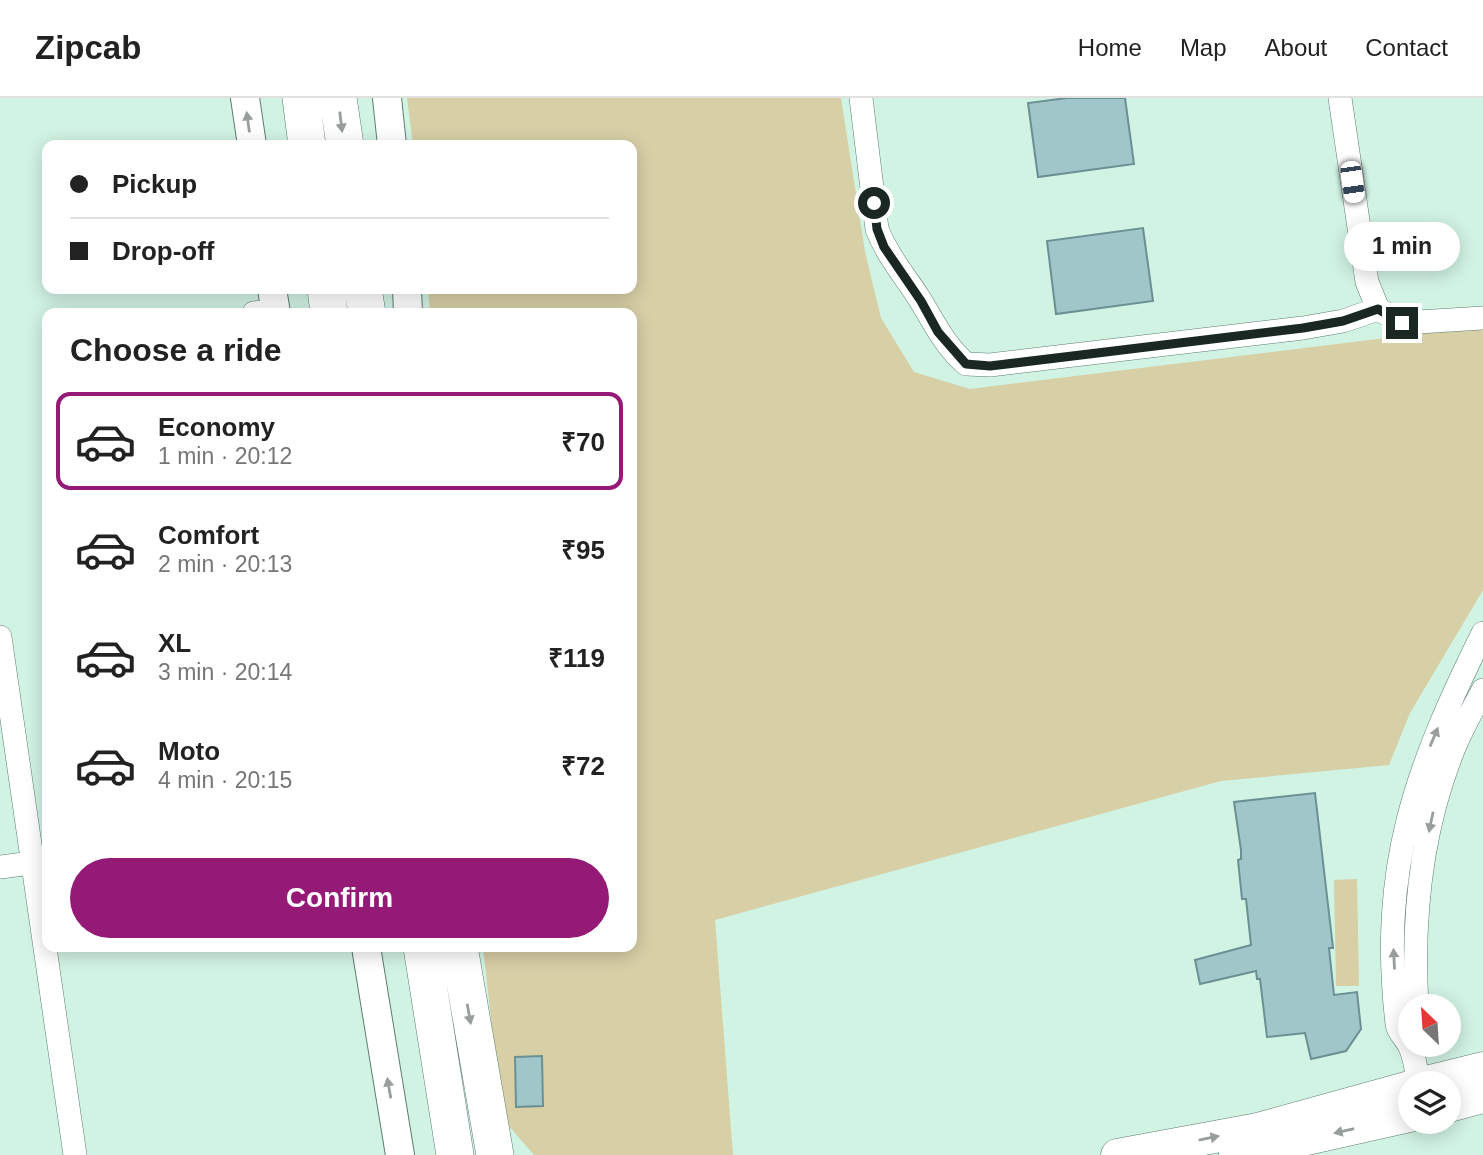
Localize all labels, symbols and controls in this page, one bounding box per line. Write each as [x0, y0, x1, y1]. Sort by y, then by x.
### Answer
text: Zipcab [35, 29, 141, 66]
text: Home [1078, 34, 1142, 61]
text: Map [1180, 34, 1227, 61]
text: About [1265, 34, 1327, 61]
text: Contact [1365, 34, 1448, 61]
one-way arrow [242, 110, 253, 132]
one-way arrow [336, 111, 347, 133]
car [1339, 160, 1366, 204]
text: Pickup [112, 169, 197, 199]
route start [858, 187, 890, 219]
callout: 1 min [1344, 222, 1460, 271]
text: 1 min [1372, 233, 1432, 259]
text: Drop-off [112, 236, 215, 266]
route end [1386, 307, 1418, 339]
text: Choose a ride [70, 332, 282, 368]
icon: car [74, 410, 137, 473]
text: Economy [158, 412, 275, 442]
text: ₹70 [561, 427, 605, 457]
text: 1 min · 20:12 [158, 443, 292, 469]
icon: car [74, 518, 137, 581]
text: Comfort [158, 520, 259, 550]
text: ₹95 [561, 535, 605, 565]
text: 2 min · 20:13 [158, 551, 292, 577]
icon: car [74, 626, 137, 689]
text: XL [158, 628, 191, 658]
text: ₹119 [548, 643, 605, 673]
text: 3 min · 20:14 [158, 659, 292, 685]
one-way arrow [1429, 727, 1440, 748]
icon: car [74, 734, 137, 797]
text: Moto [158, 736, 220, 766]
text: ₹72 [561, 751, 605, 781]
text: 4 min · 20:15 [158, 767, 292, 793]
one-way arrow [1426, 811, 1437, 833]
button: Confirm [70, 858, 609, 938]
one-way arrow [1388, 948, 1399, 970]
north arrow [1398, 994, 1461, 1057]
map controls [1398, 994, 1461, 1134]
one-way arrow [464, 1003, 475, 1025]
button: layers [1398, 1071, 1461, 1134]
one-way arrow [383, 1077, 394, 1099]
one-way arrow [1333, 1126, 1355, 1137]
one-way arrow [1198, 1132, 1220, 1143]

